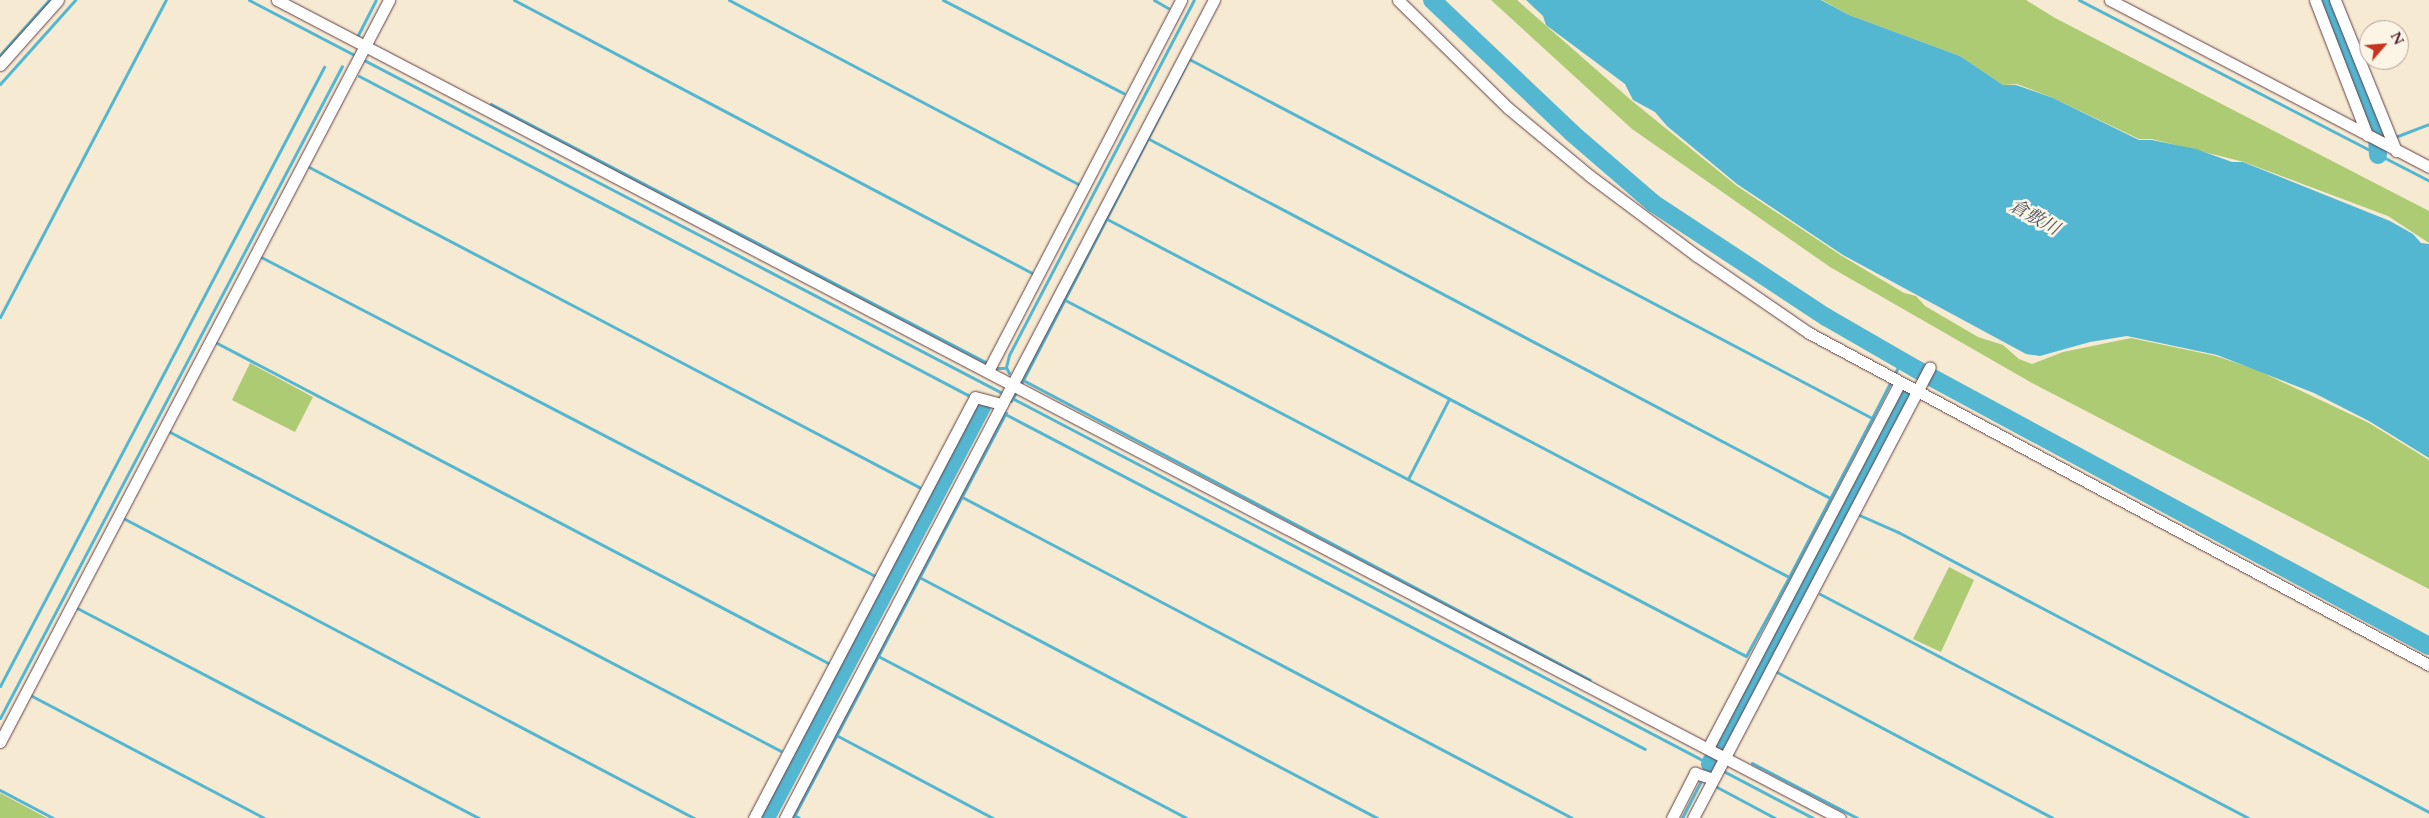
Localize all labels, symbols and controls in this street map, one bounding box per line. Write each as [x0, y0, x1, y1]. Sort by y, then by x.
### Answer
north arrow [2359, 20, 2409, 70]
text: N [2386, 29, 2408, 48]
water label: 倉敷川 [2005, 195, 2063, 241]

